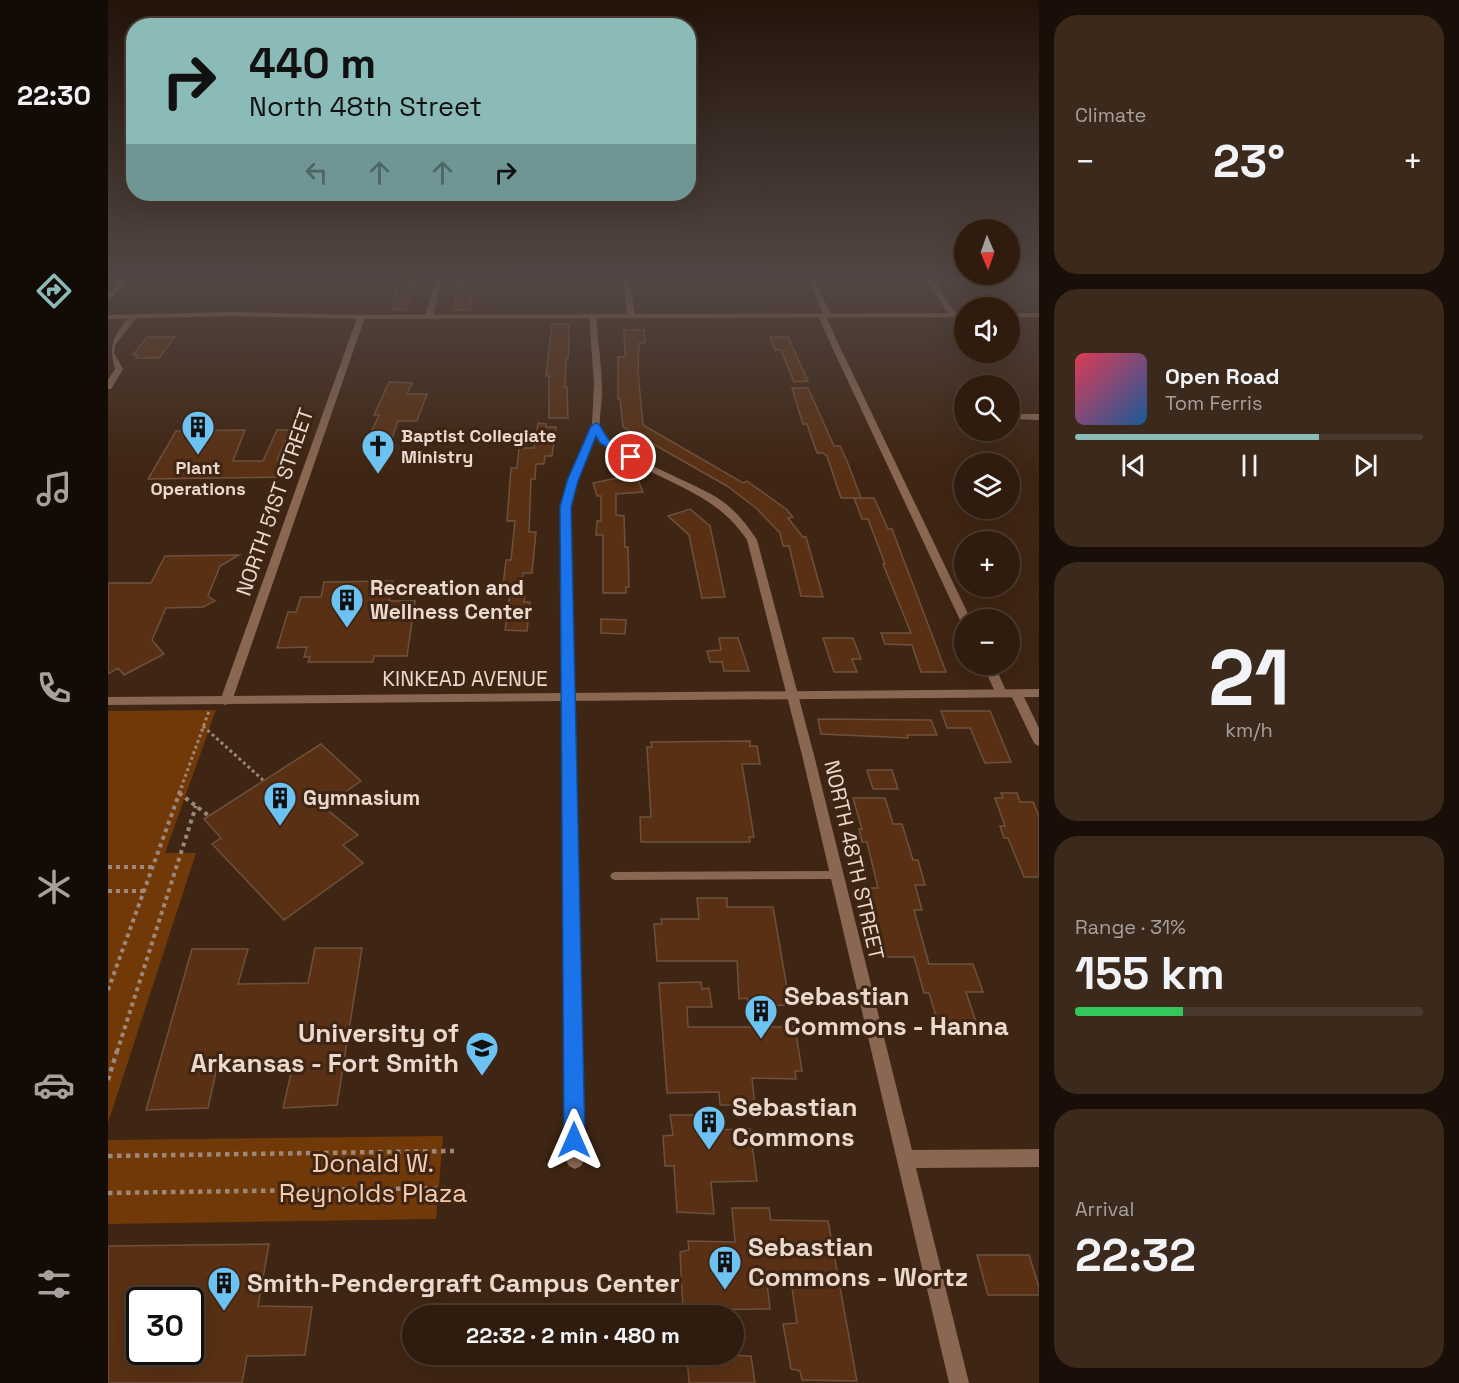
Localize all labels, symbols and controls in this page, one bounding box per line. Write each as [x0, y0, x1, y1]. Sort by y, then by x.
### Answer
text: 440 m [249, 37, 376, 90]
icon: right [150, 42, 228, 120]
text: 22:30 [17, 78, 91, 113]
text: North 48th Street [249, 89, 482, 124]
text: Climate [1075, 102, 1146, 128]
text: 23° [1213, 133, 1285, 190]
text: − [1075, 141, 1095, 183]
text: + [1403, 141, 1423, 183]
icon: left [300, 156, 333, 189]
icon: ahead [363, 156, 396, 189]
icon: ahead [426, 156, 459, 189]
icon: right [489, 156, 522, 189]
north arrow [954, 219, 1020, 285]
map controls [954, 219, 1020, 675]
icon: directions [33, 270, 75, 312]
button: sound [954, 297, 1020, 363]
text: Open Road [1165, 362, 1280, 390]
button: search [954, 375, 1020, 441]
text: Tom Ferris [1165, 390, 1263, 416]
street label: NORTH 51ST STREET [230, 404, 319, 599]
building icon: Plant Operations [180, 409, 216, 456]
place label: Baptist Collegiate Ministry [401, 424, 556, 468]
church icon: Baptist Collegiate Ministry [360, 428, 396, 475]
pin [605, 431, 656, 482]
icon: arrive [614, 440, 647, 473]
icon: previous [1117, 449, 1150, 482]
icon: pause [1233, 449, 1266, 482]
icon: next [1349, 449, 1382, 482]
button: layers [954, 453, 1020, 519]
place label: Plant Operations [150, 456, 246, 500]
icon: music [33, 468, 75, 510]
button: + [954, 531, 1020, 597]
place label: Recreation and Wellness Center [370, 574, 532, 625]
building icon: Recreation and Wellness Center [329, 582, 365, 629]
button: − [954, 609, 1020, 675]
text: 21 [1208, 628, 1290, 728]
street label: KINKEAD AVENUE [382, 665, 548, 692]
icon: phone [33, 667, 75, 709]
text: km/h [1225, 717, 1273, 743]
street label: NORTH 48TH STREET [818, 757, 891, 962]
building icon: Gymnasium [262, 780, 298, 827]
place label: Gymnasium [303, 784, 420, 811]
icon: climate [33, 866, 75, 908]
text: Range · 31% [1075, 914, 1186, 940]
text: 155 km [1075, 945, 1225, 1002]
place label: Sebastian Commons - Hanna [784, 979, 1009, 1043]
building icon: Sebastian Commons - Hanna [743, 993, 779, 1040]
place label: University of Arkansas - Fort Smith [190, 1016, 459, 1080]
school or university icon: University of Arkansas - Fort Smith [464, 1030, 500, 1077]
icon: car [33, 1064, 75, 1106]
place label: Sebastian Commons [732, 1090, 857, 1154]
building icon: Sebastian Commons [691, 1104, 727, 1151]
position arrow [542, 1108, 606, 1172]
park label: Donald W. Reynolds Plaza [279, 1146, 467, 1210]
text: Arrival [1075, 1196, 1134, 1222]
text: 22:32 [1075, 1227, 1196, 1284]
place label: Sebastian Commons - Wortz [748, 1230, 968, 1294]
building icon: Sebastian Commons - Wortz [707, 1244, 743, 1291]
icon: filters [33, 1263, 75, 1305]
building icon: Smith-Pendergraft Campus Center [206, 1265, 242, 1312]
place label: Smith-Pendergraft Campus Center [247, 1266, 680, 1300]
speed limit sign: 30 [126, 1287, 204, 1365]
text: 22:32 · 2 min · 480 m [466, 1321, 680, 1349]

